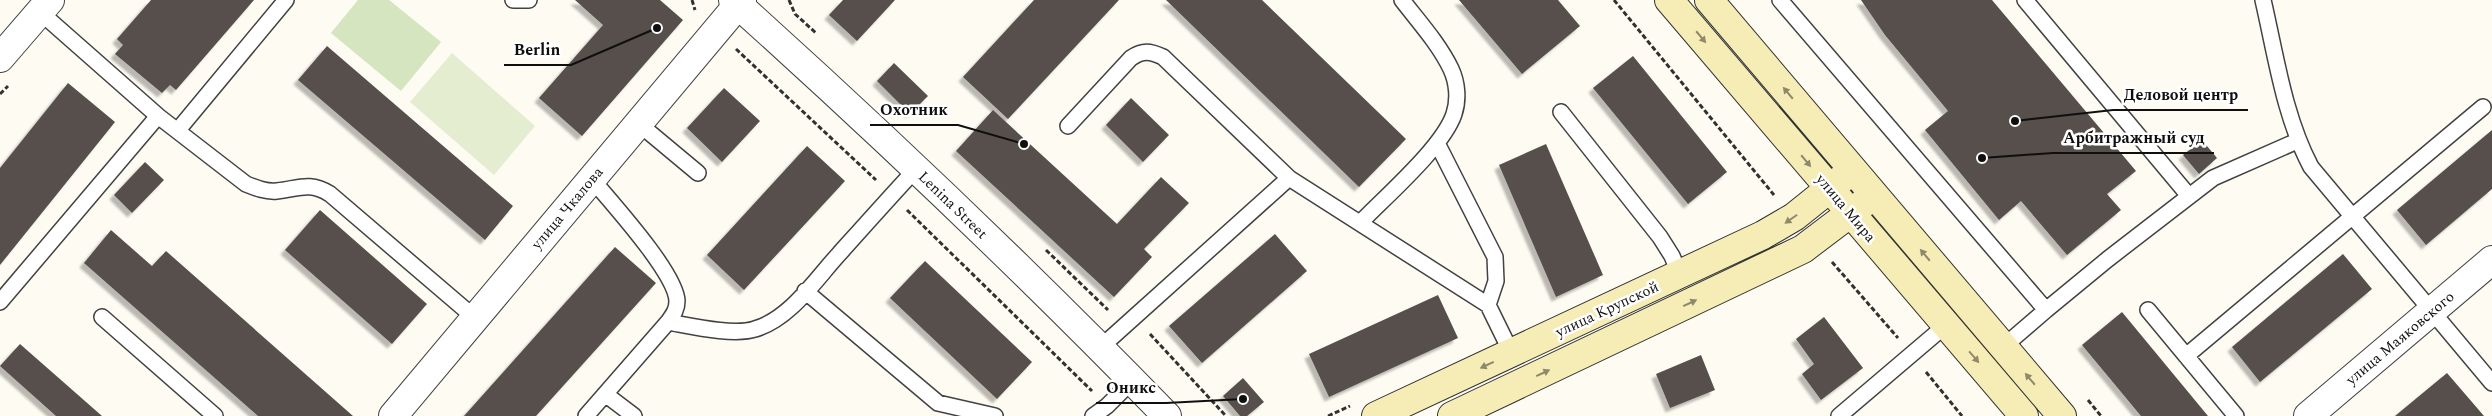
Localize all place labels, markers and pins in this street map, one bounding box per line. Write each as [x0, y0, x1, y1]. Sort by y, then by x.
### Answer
callout: Berlin [504, 34, 571, 65]
callout: Деловой центр [2113, 79, 2248, 110]
callout: Охотник [870, 94, 958, 125]
callout: Арбитражный суд [2053, 122, 2214, 153]
callout: Оникс [1096, 372, 1166, 403]

